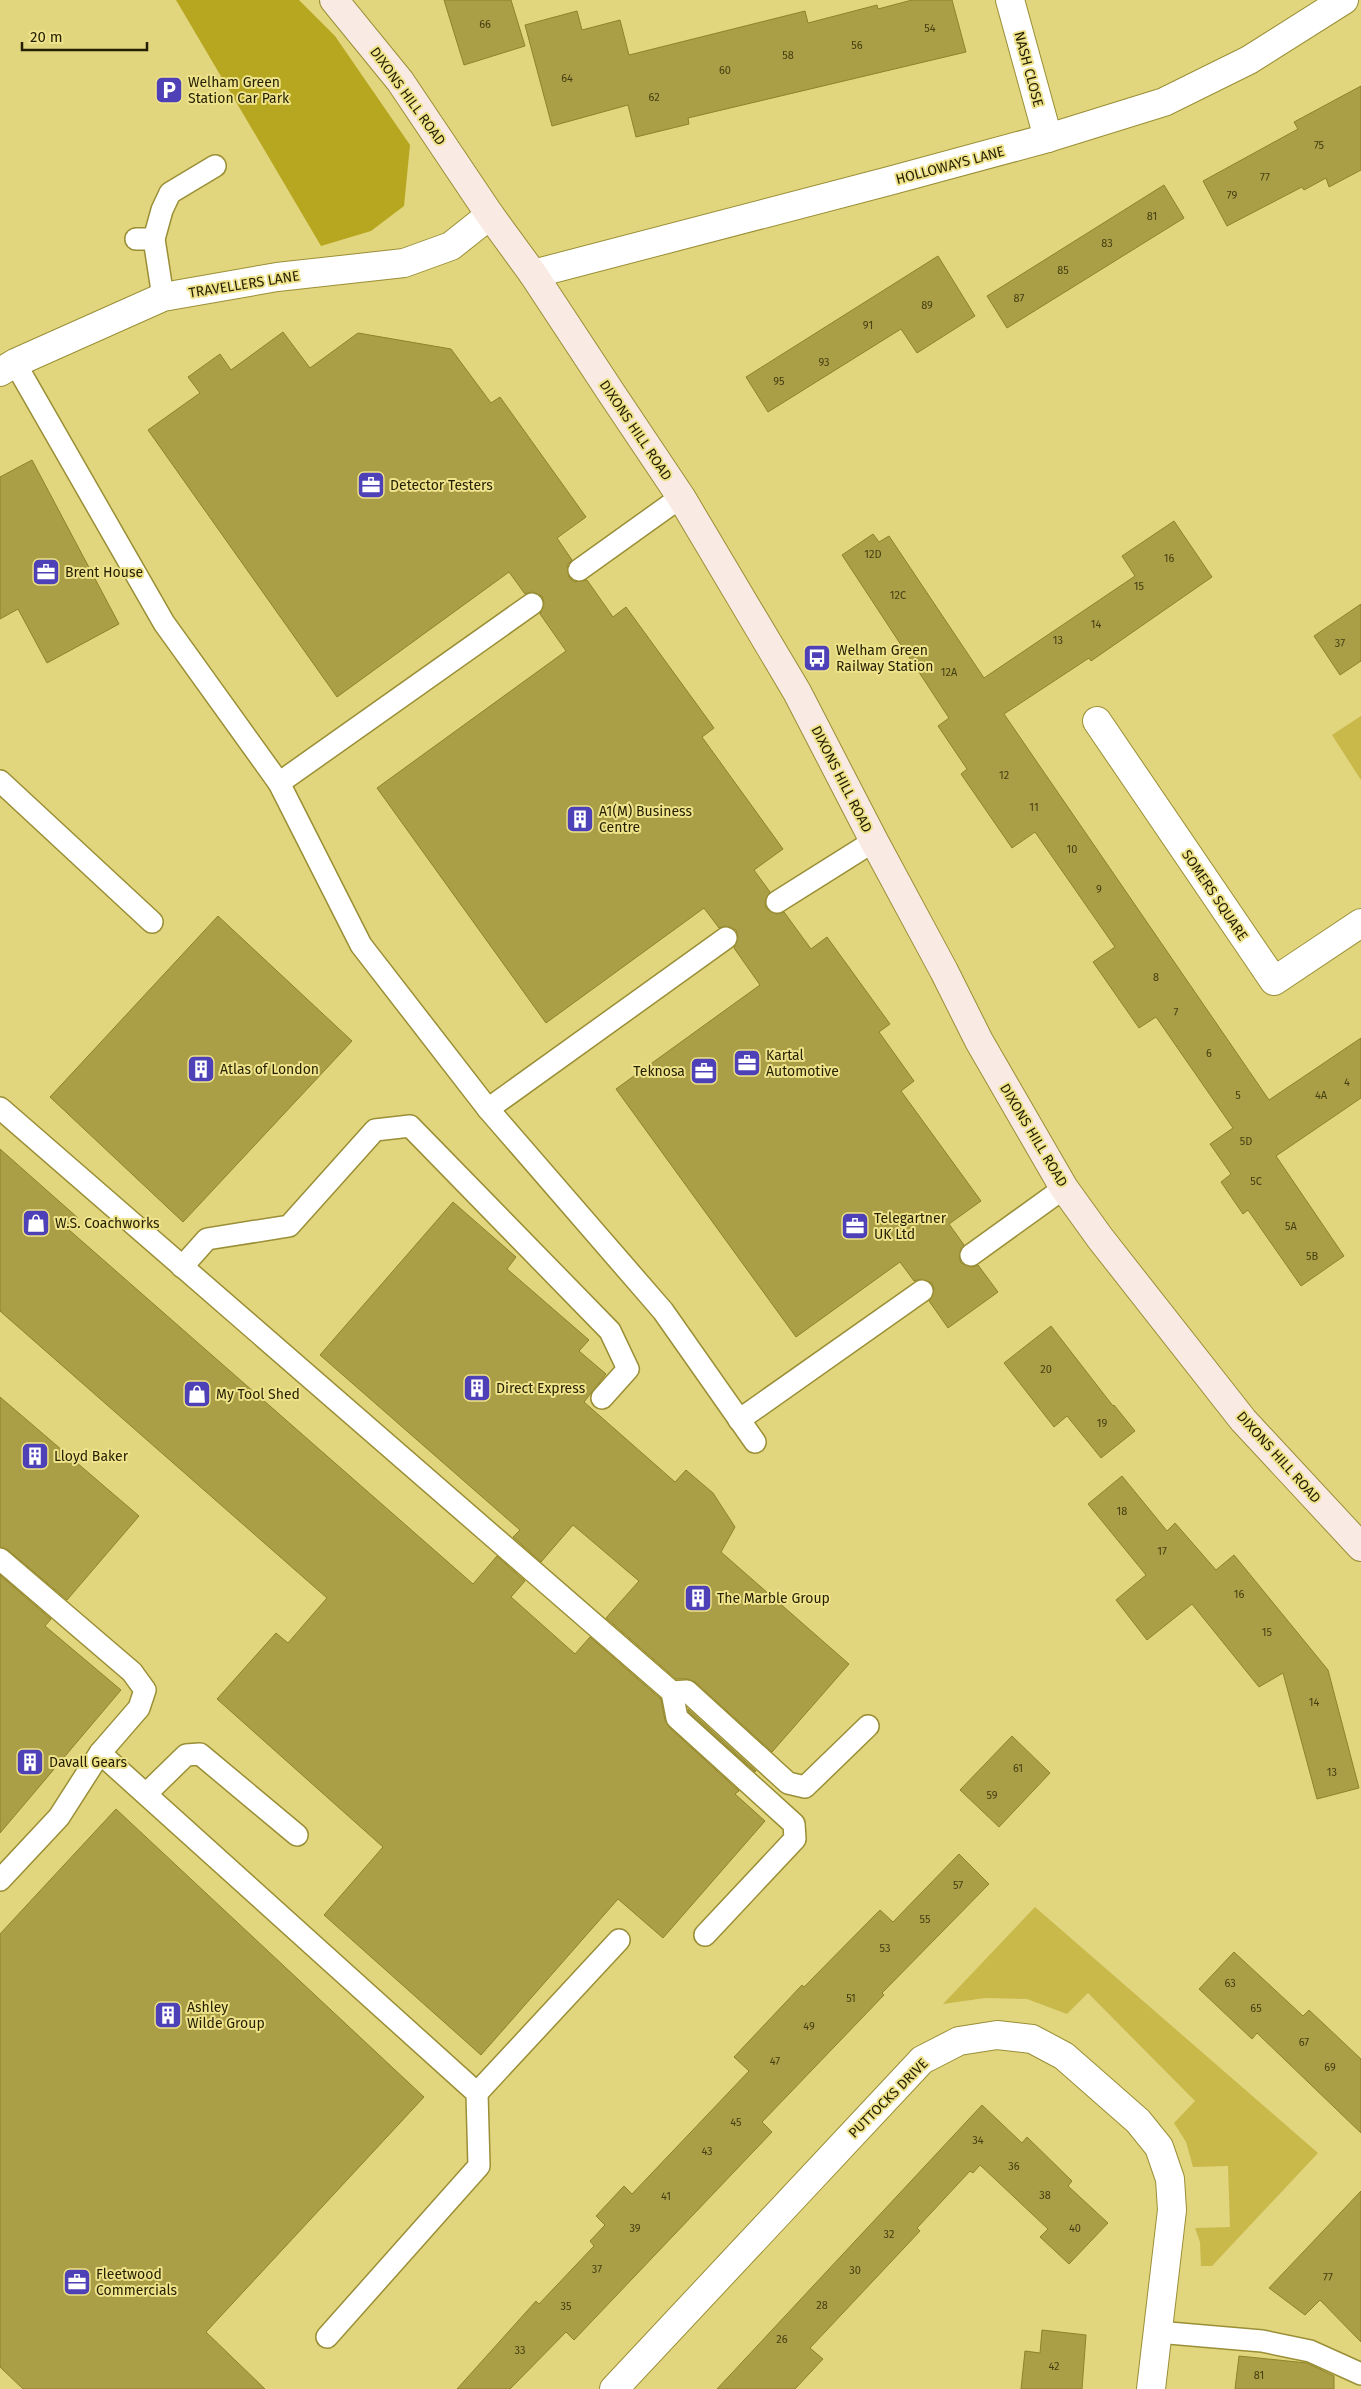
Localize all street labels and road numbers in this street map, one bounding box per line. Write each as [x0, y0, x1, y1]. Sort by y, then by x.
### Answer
street label: NASH CLOSE [1010, 30, 1047, 109]
street label: DIXONS HILL ROAD [366, 44, 449, 149]
street label: HOLLOWAYS LANE [894, 143, 1006, 188]
street label: TRAVELLERS LANE [187, 267, 301, 302]
street label: DIXONS HILL ROAD [596, 377, 675, 484]
street label: DIXONS HILL ROAD [807, 723, 876, 835]
street label: SOMERS SQUARE [1178, 847, 1251, 944]
street label: DIXONS HILL ROAD [996, 1081, 1071, 1190]
street label: DIXONS HILL ROAD [1233, 1408, 1324, 1507]
street label: PUTTOCKS DRIVE [845, 2055, 932, 2142]

